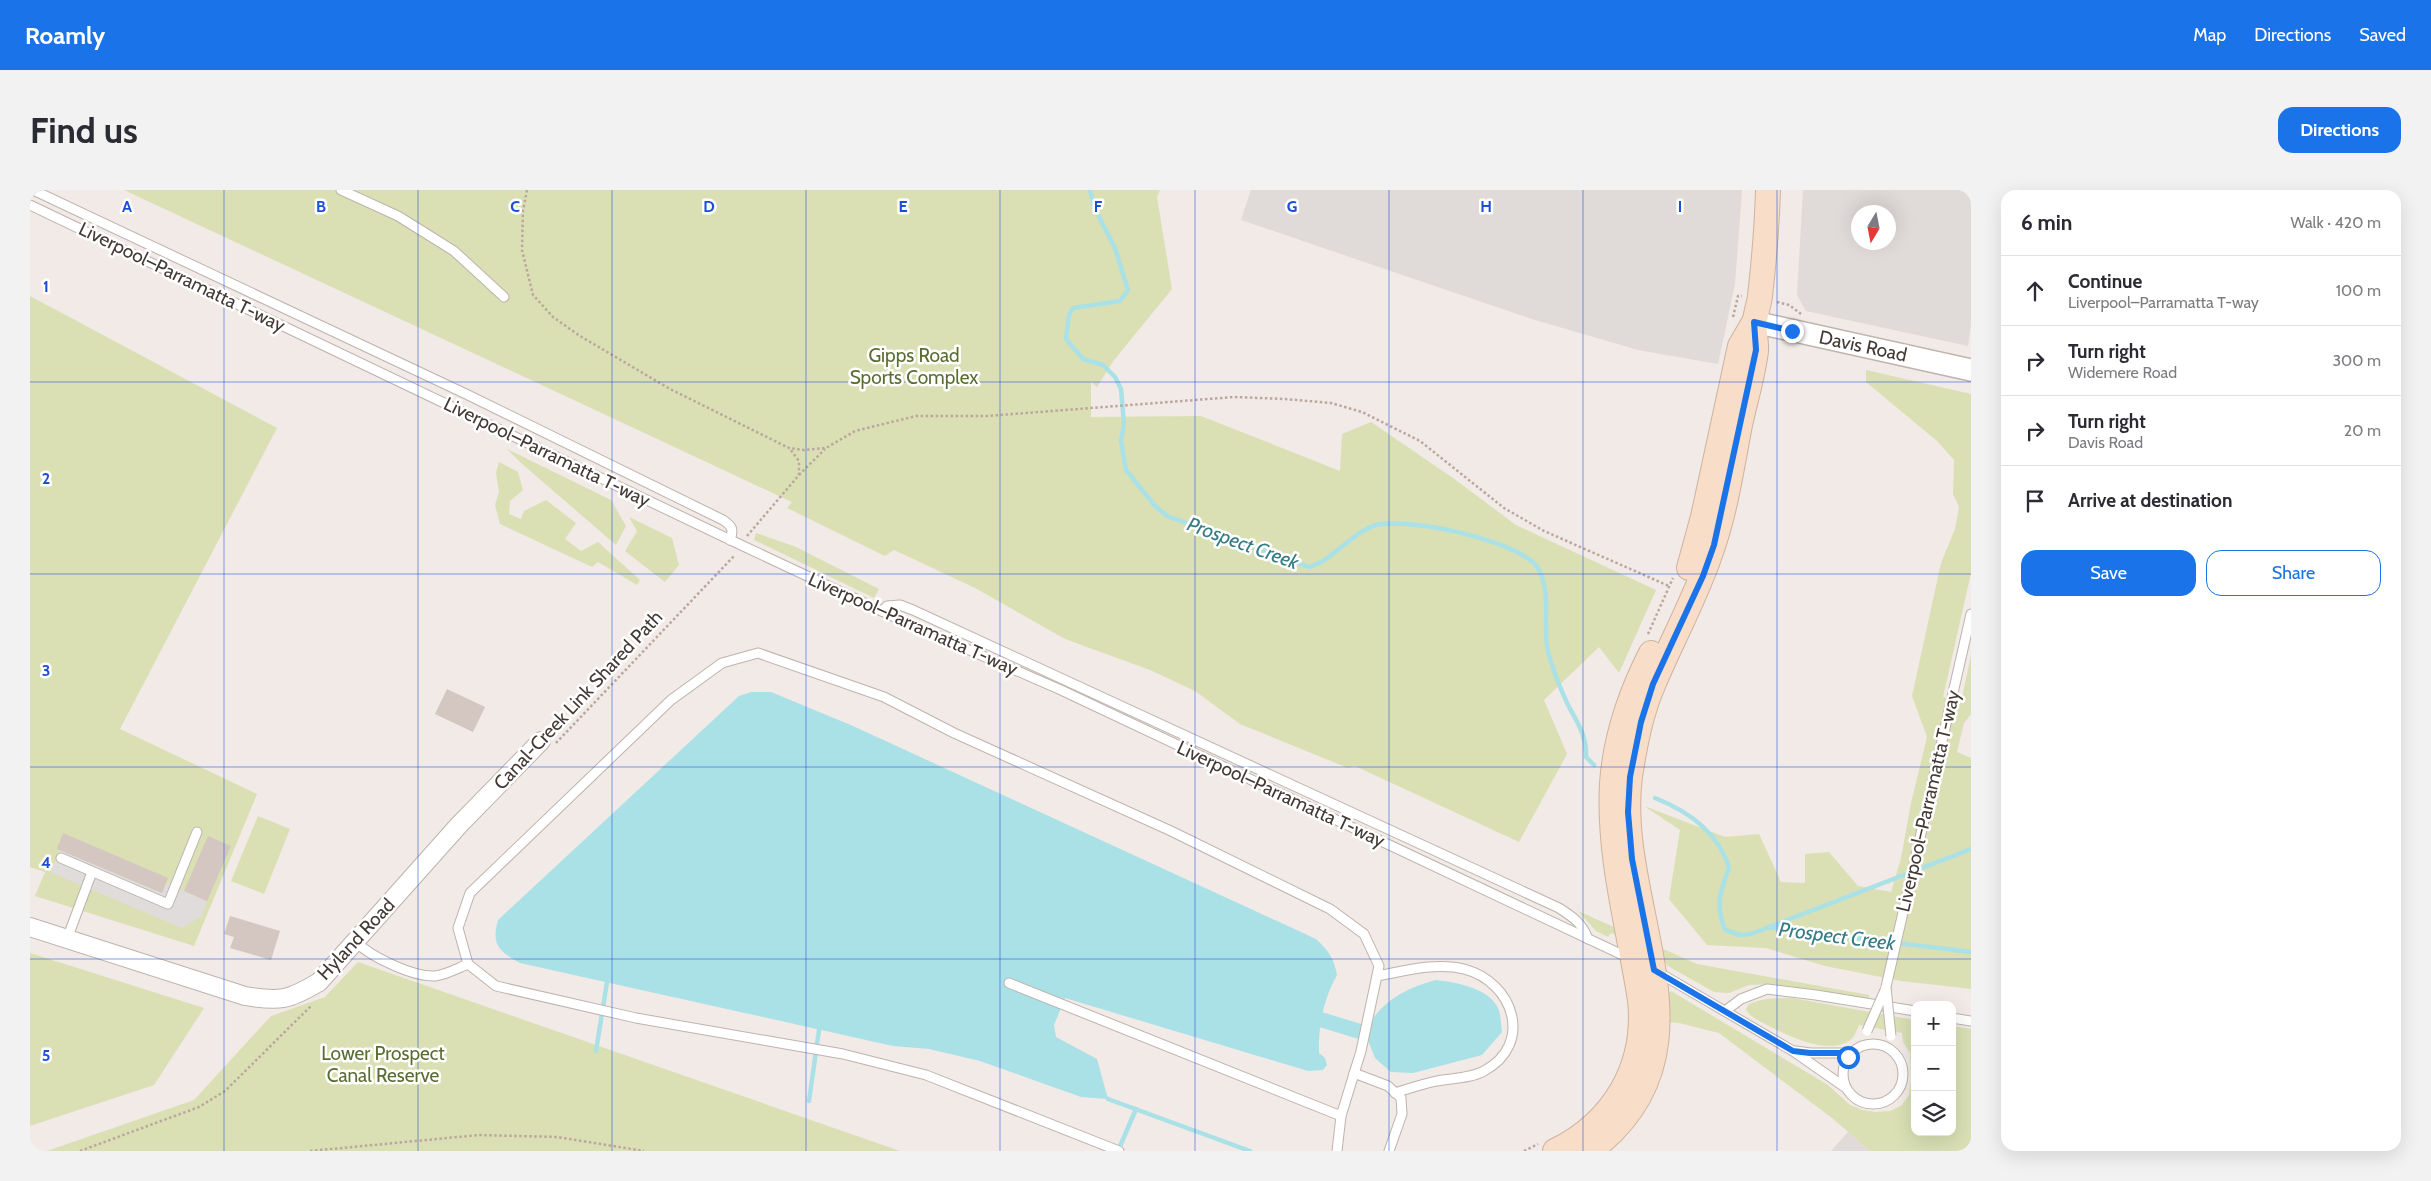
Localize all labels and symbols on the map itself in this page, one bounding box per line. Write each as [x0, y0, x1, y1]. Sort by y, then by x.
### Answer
text: A [122, 197, 132, 216]
text: B [316, 197, 326, 216]
text: C [510, 197, 520, 216]
text: D [703, 197, 715, 216]
text: E [898, 197, 908, 216]
text: F [1094, 197, 1103, 216]
text: G [1287, 197, 1297, 216]
text: H [1480, 197, 1492, 216]
text: I [1678, 197, 1682, 216]
north arrow [1851, 205, 1896, 250]
street label: Liverpool–Parramatta T-way [75, 217, 289, 337]
text: 1 [43, 277, 49, 296]
route end [1781, 320, 1804, 343]
street label: Davis Road [1817, 325, 1909, 367]
park label: Gipps Road Sports Complex [850, 344, 978, 389]
street label: Liverpool–Parramatta T-way [440, 392, 654, 512]
text: 2 [42, 469, 50, 488]
water label: Prospect Creek [1184, 512, 1303, 575]
street label: Liverpool–Parramatta T-way [805, 567, 1022, 681]
street label: Canal-Creek Link Shared Path [489, 606, 667, 794]
text: 3 [42, 661, 50, 680]
street label: Liverpool–Parramatta T-way [1891, 688, 1965, 914]
street label: Liverpool–Parramatta T-way [1173, 736, 1389, 853]
text: 4 [41, 853, 51, 872]
street label: Hyland Road [312, 893, 400, 985]
water label: Prospect Creek [1777, 917, 1898, 955]
park label: Lower Prospect Canal Reserve [321, 1042, 445, 1087]
text: 5 [42, 1046, 50, 1065]
route start [1837, 1046, 1860, 1069]

